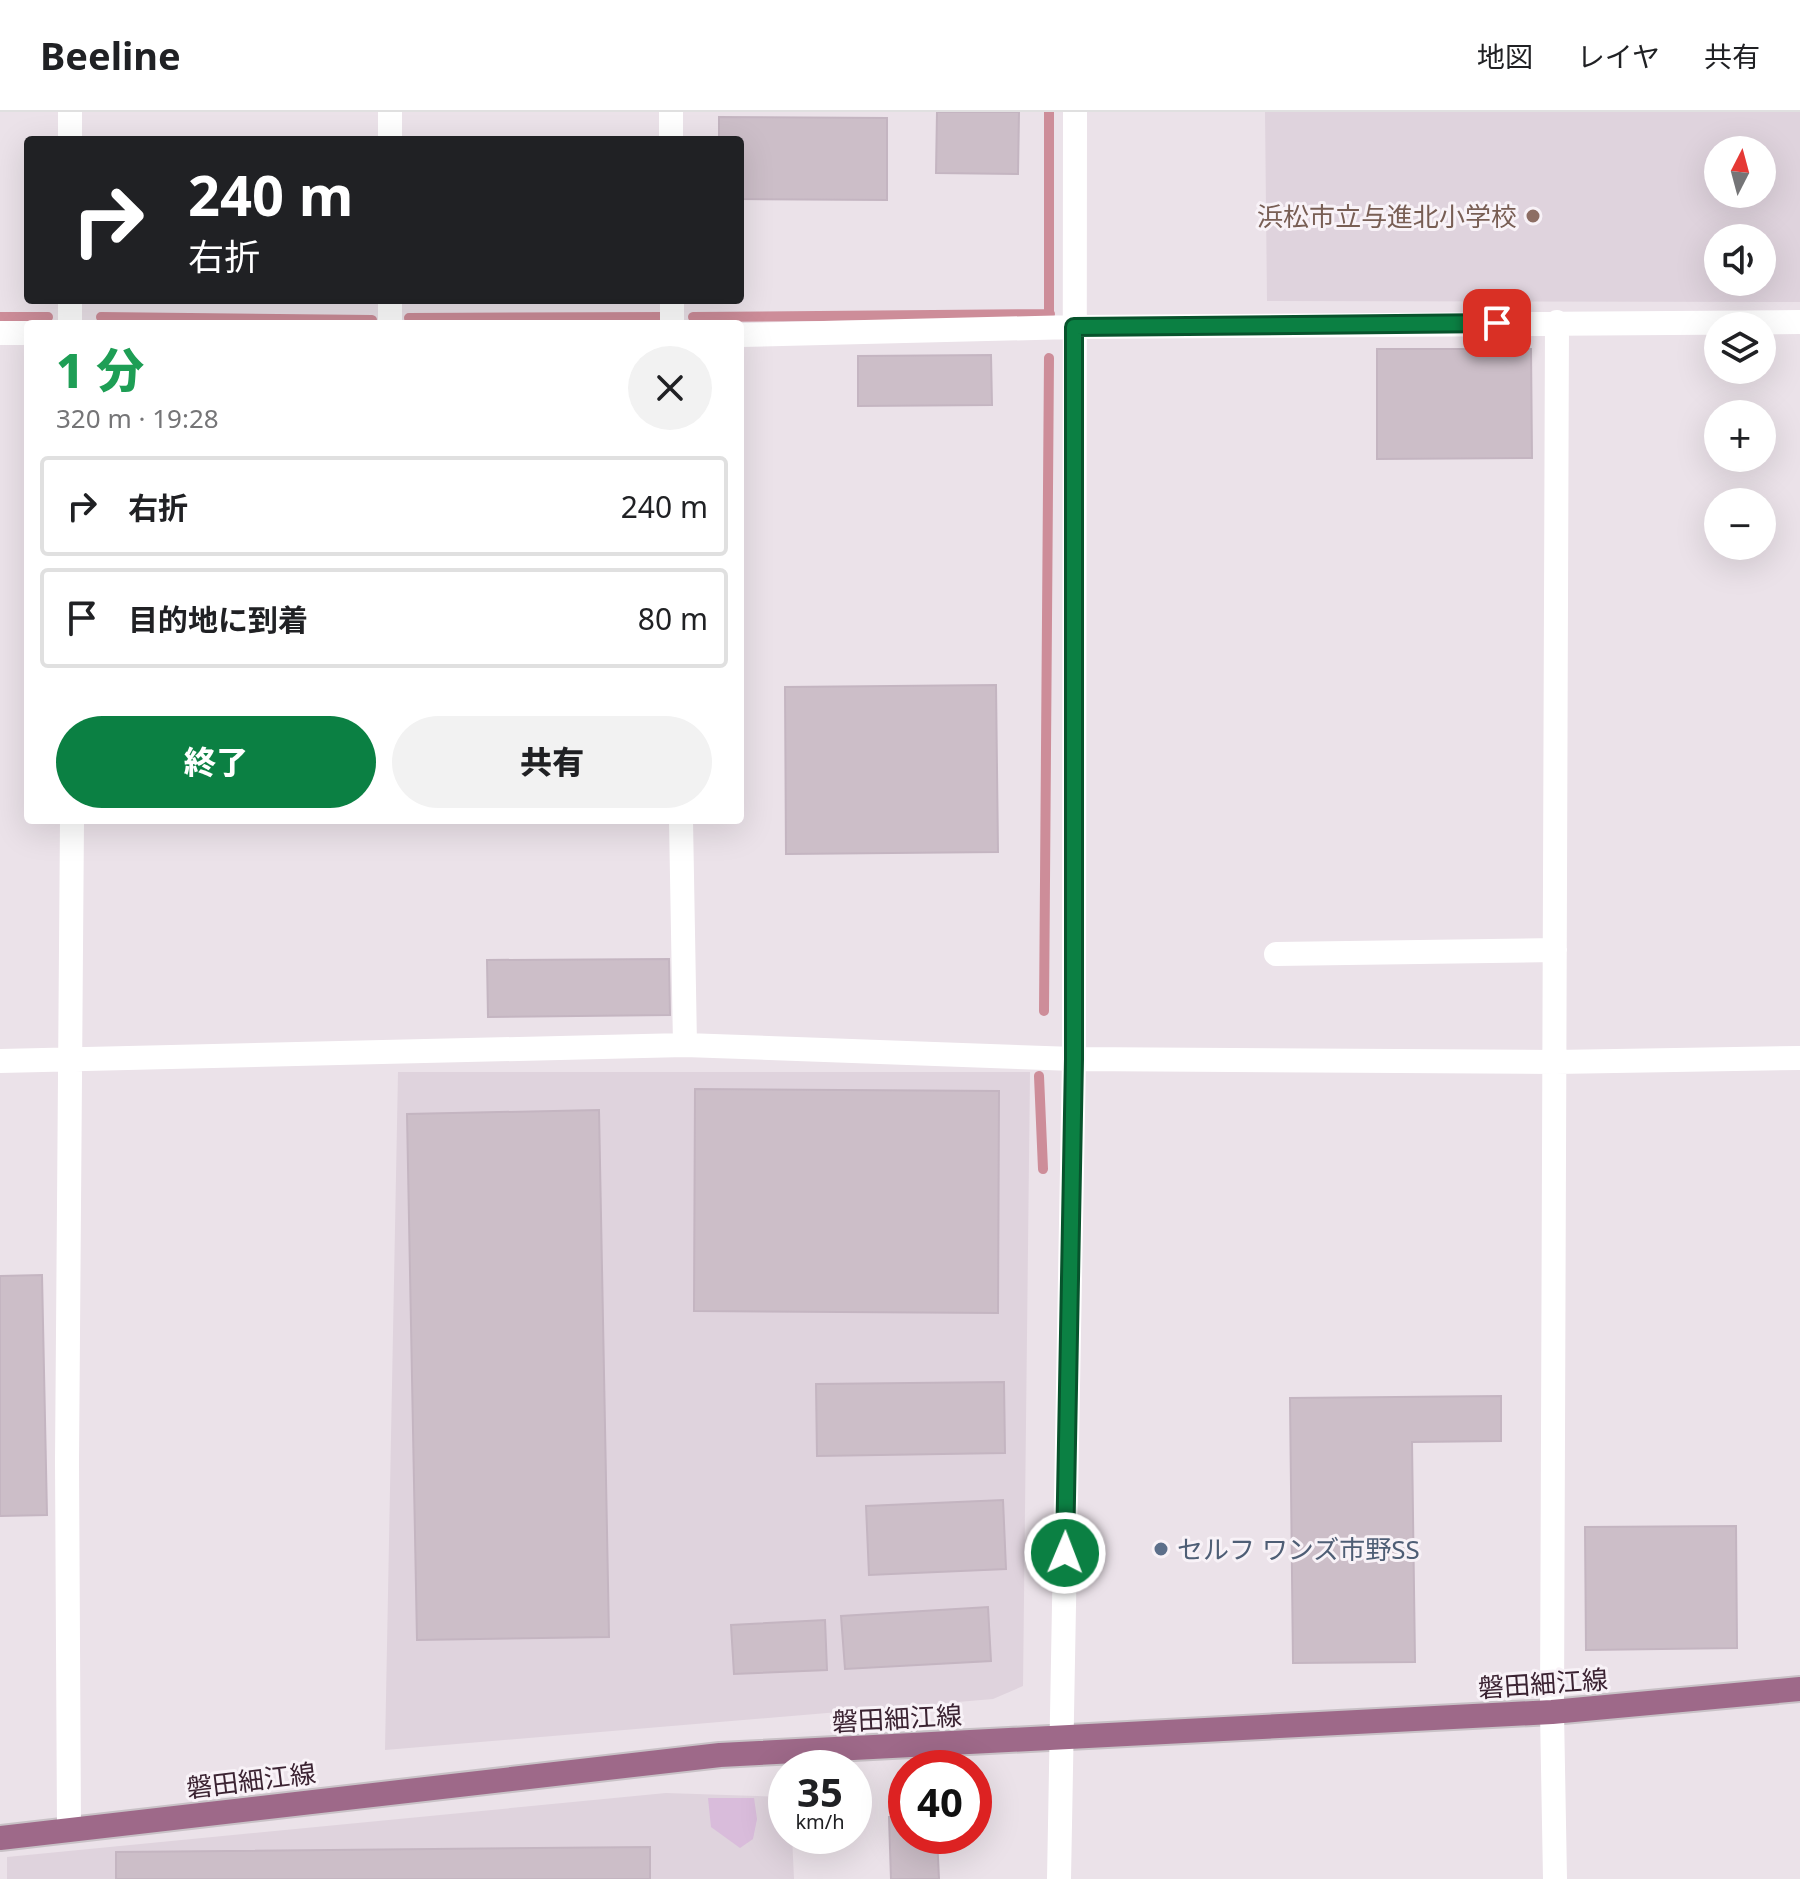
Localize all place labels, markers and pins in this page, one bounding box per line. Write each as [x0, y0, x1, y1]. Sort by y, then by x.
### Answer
place label: 浜松市立与進北小学校 [1257, 198, 1517, 234]
marker: 浜松市立与進北小学校 [1524, 207, 1542, 225]
pin [1463, 289, 1531, 357]
place label: セルフ ワンズ市野SS [1177, 1531, 1420, 1567]
marker: セルフ ワンズ市野SS [1152, 1540, 1170, 1558]

